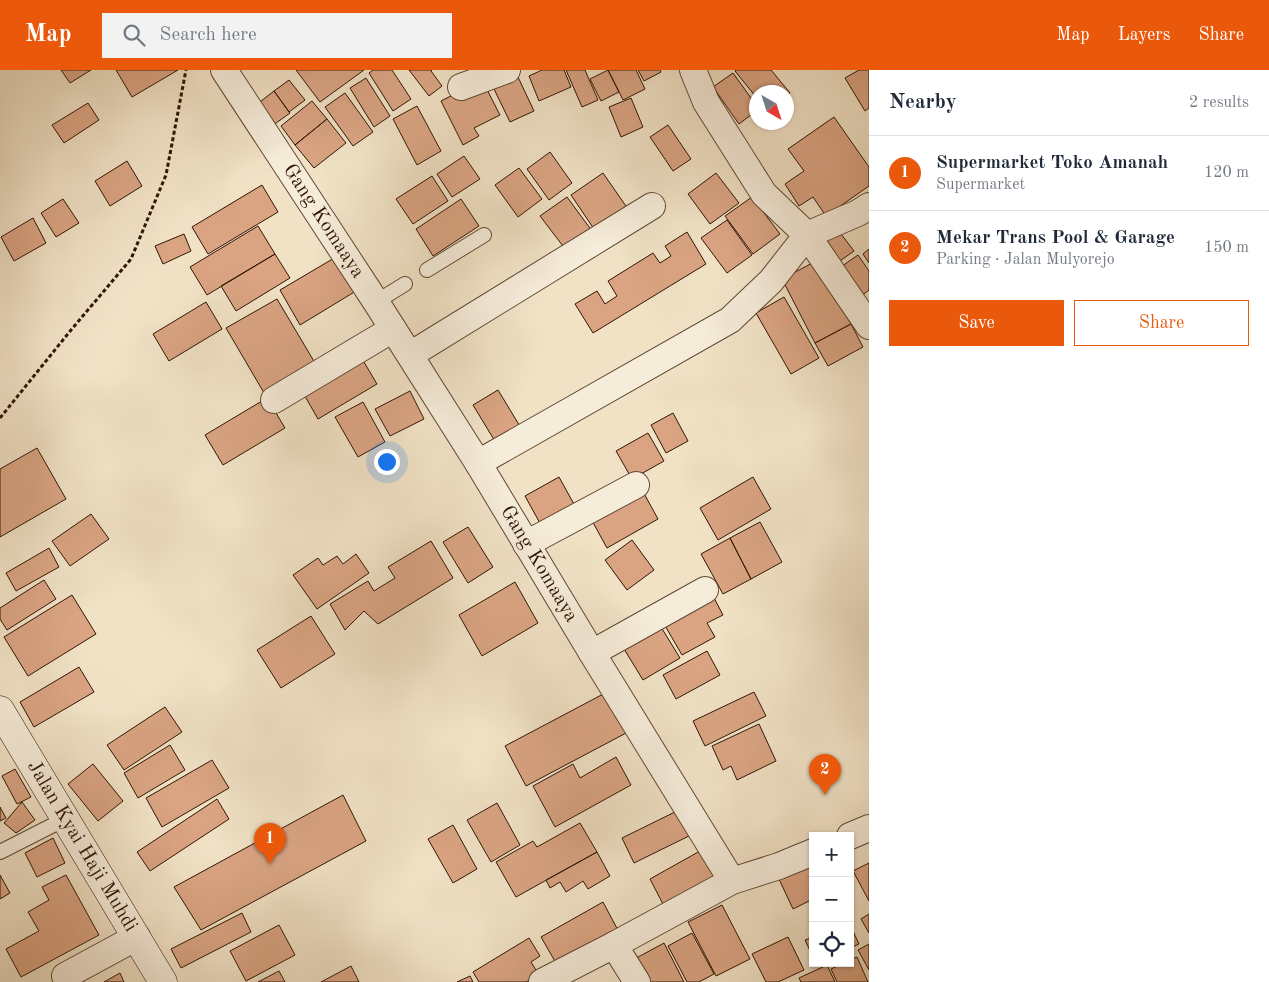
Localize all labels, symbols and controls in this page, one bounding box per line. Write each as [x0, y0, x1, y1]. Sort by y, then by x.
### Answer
search box [102, 13, 452, 58]
icon: search [120, 21, 148, 49]
text: Map [25, 23, 72, 47]
text: Search here [160, 26, 257, 45]
text: Map [1056, 26, 1090, 44]
text: Layers [1118, 26, 1170, 44]
text: Share [1198, 26, 1244, 44]
north arrow [749, 85, 794, 130]
text: Nearby [889, 92, 957, 113]
text: 2 results [1189, 95, 1249, 111]
text: Supermarket Toko Amanah [936, 154, 1168, 173]
street label: Gang Komaaya [279, 161, 368, 282]
text: 1 [900, 165, 910, 181]
text: 120 m [1204, 165, 1249, 181]
text: Supermarket [936, 177, 1025, 193]
text: Mekar Trans Pool & Garage [936, 229, 1175, 248]
text: 2 [900, 240, 910, 256]
text: 150 m [1204, 240, 1249, 256]
text: Parking · Jalan Mulyorejo [936, 252, 1115, 268]
button: Save [889, 300, 1064, 346]
button: Share [1074, 300, 1249, 346]
your location [374, 449, 400, 475]
street label: Gang Komaaya [496, 503, 581, 626]
pin: 2 [809, 754, 841, 795]
street label: Jalan Kyai Haji Muhdi [23, 757, 141, 935]
pin: 1 [254, 823, 286, 864]
map controls [809, 832, 854, 967]
button: + [809, 832, 854, 877]
button: − [809, 877, 854, 922]
button: locate [809, 922, 854, 967]

